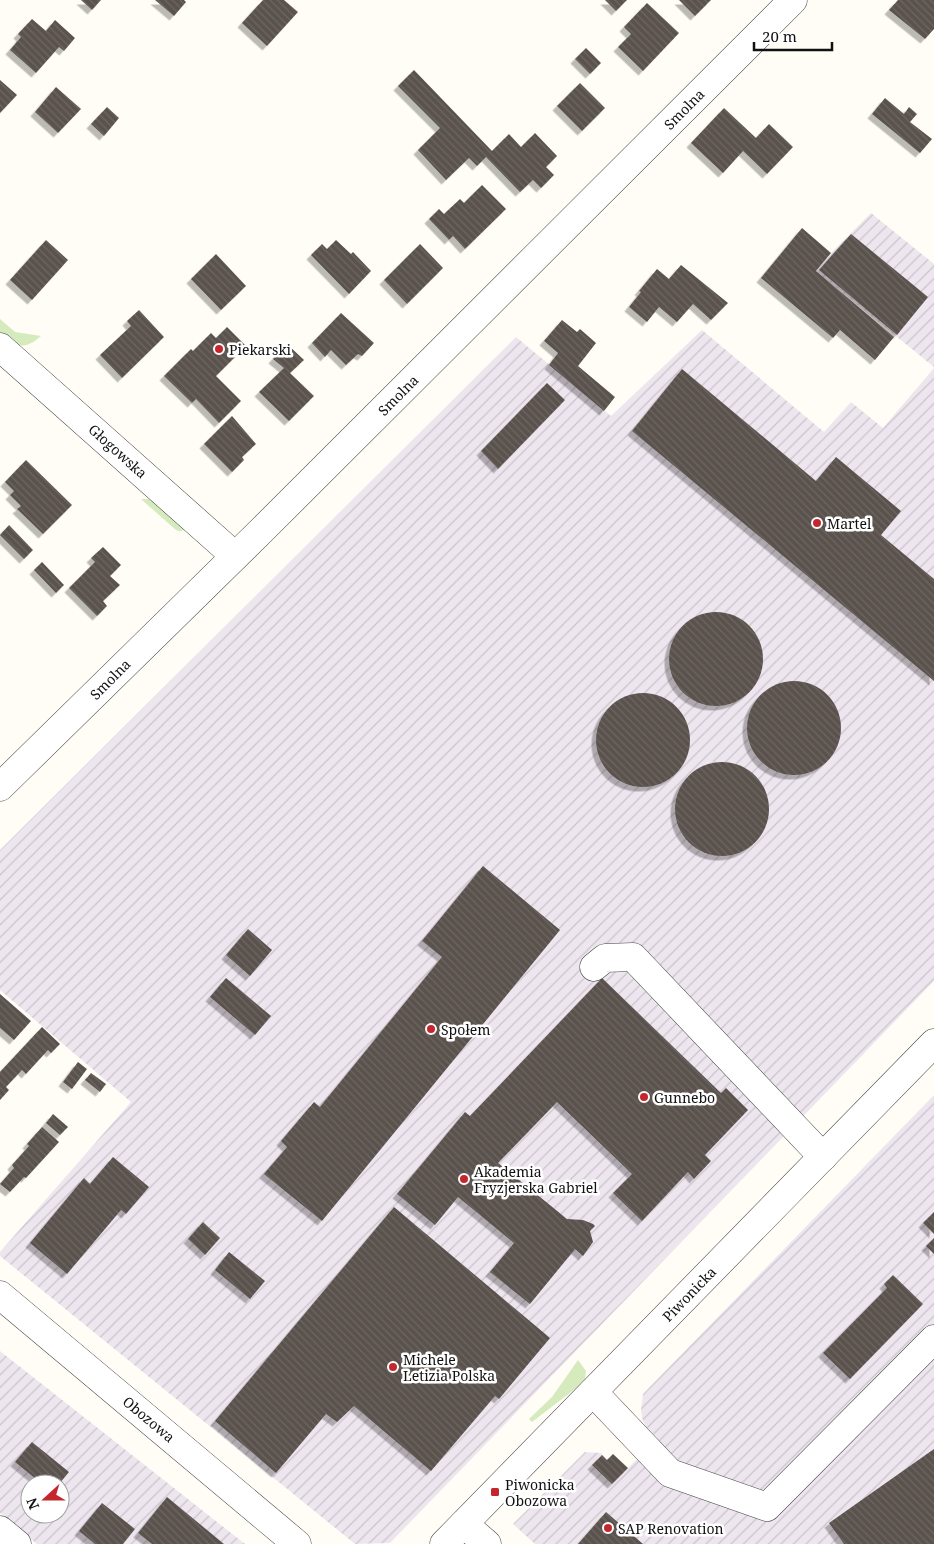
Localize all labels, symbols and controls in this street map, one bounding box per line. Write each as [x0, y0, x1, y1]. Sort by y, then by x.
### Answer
scale bar [754, 20, 832, 52]
text: 20 m [762, 26, 797, 46]
street label: Smolna [660, 84, 709, 133]
place label: Piekarski [229, 340, 292, 359]
marker: Piekarski [213, 343, 225, 355]
street label: Smolna [374, 370, 423, 419]
street label: Głogowska [85, 420, 151, 482]
place label: Martel [827, 514, 872, 533]
marker: Martel [811, 517, 823, 529]
street label: Smolna [86, 654, 135, 703]
place label: Społem [441, 1020, 491, 1039]
marker: Społem [425, 1023, 437, 1035]
place label: Gunnebo [654, 1088, 715, 1107]
marker: Gunnebo [638, 1091, 650, 1103]
place label: Akademia Fryzjerska Gabriel [474, 1162, 598, 1197]
marker: Akademia Fryzjerska Gabriel [458, 1173, 470, 1185]
street label: Piwonicka [658, 1262, 720, 1326]
place label: Michele Letizia Polska [403, 1350, 495, 1385]
marker: Michele Letizia Polska [387, 1361, 399, 1373]
street label: Obozowa [119, 1392, 179, 1446]
north arrow [20, 1474, 70, 1524]
place label: Piwonicka Obozowa [505, 1475, 575, 1510]
marker: Piwonicka Obozowa [489, 1486, 501, 1498]
text: N [22, 1495, 43, 1512]
place label: SAP Renovation [618, 1519, 724, 1538]
marker: SAP Renovation [602, 1522, 614, 1534]

